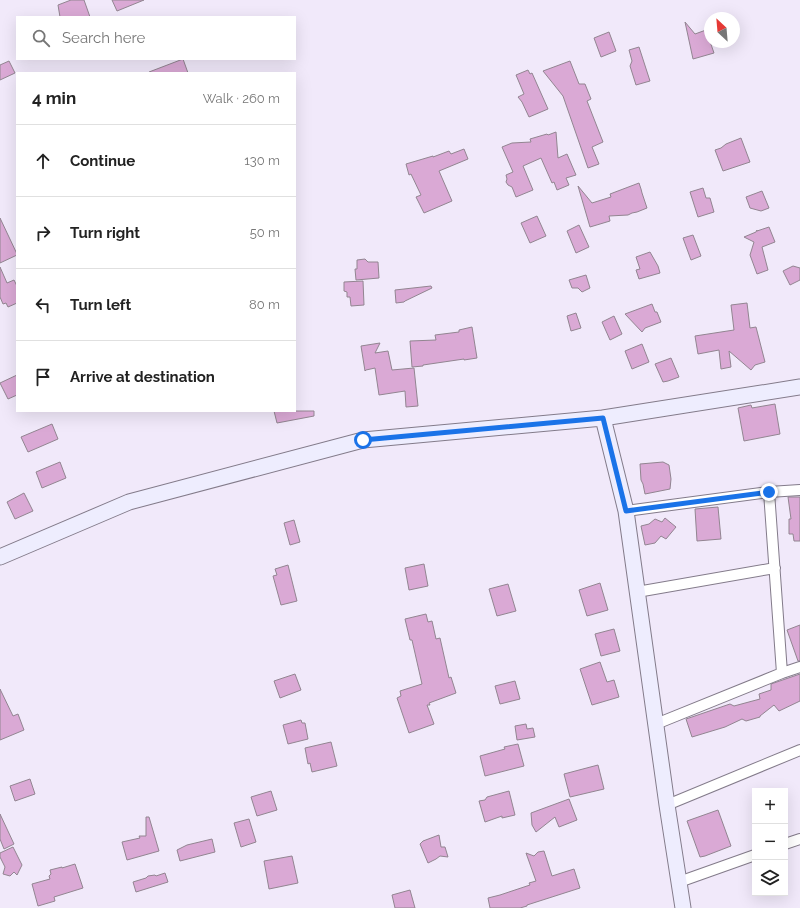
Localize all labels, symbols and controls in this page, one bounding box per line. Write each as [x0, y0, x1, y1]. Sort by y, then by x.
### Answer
north arrow [704, 12, 740, 48]
search box [16, 16, 296, 60]
icon: search [30, 27, 52, 49]
text: Search here [62, 29, 145, 47]
text: 4 min [32, 88, 76, 108]
text: Walk · 260 m [203, 91, 280, 106]
icon: ahead [32, 150, 54, 172]
text: Continue [70, 152, 135, 170]
text: 130 m [244, 153, 280, 168]
icon: right [32, 222, 54, 244]
text: Turn right [70, 224, 140, 242]
text: 50 m [250, 225, 280, 240]
icon: left [32, 294, 54, 316]
text: Turn left [70, 296, 131, 314]
text: 80 m [249, 297, 280, 312]
icon: arrive [32, 366, 54, 388]
text: Arrive at destination [70, 368, 215, 386]
route start [354, 431, 372, 449]
route end [760, 483, 778, 501]
map controls [752, 788, 788, 896]
button: + [752, 788, 788, 824]
button: − [752, 824, 788, 860]
button: layers [752, 860, 788, 896]

